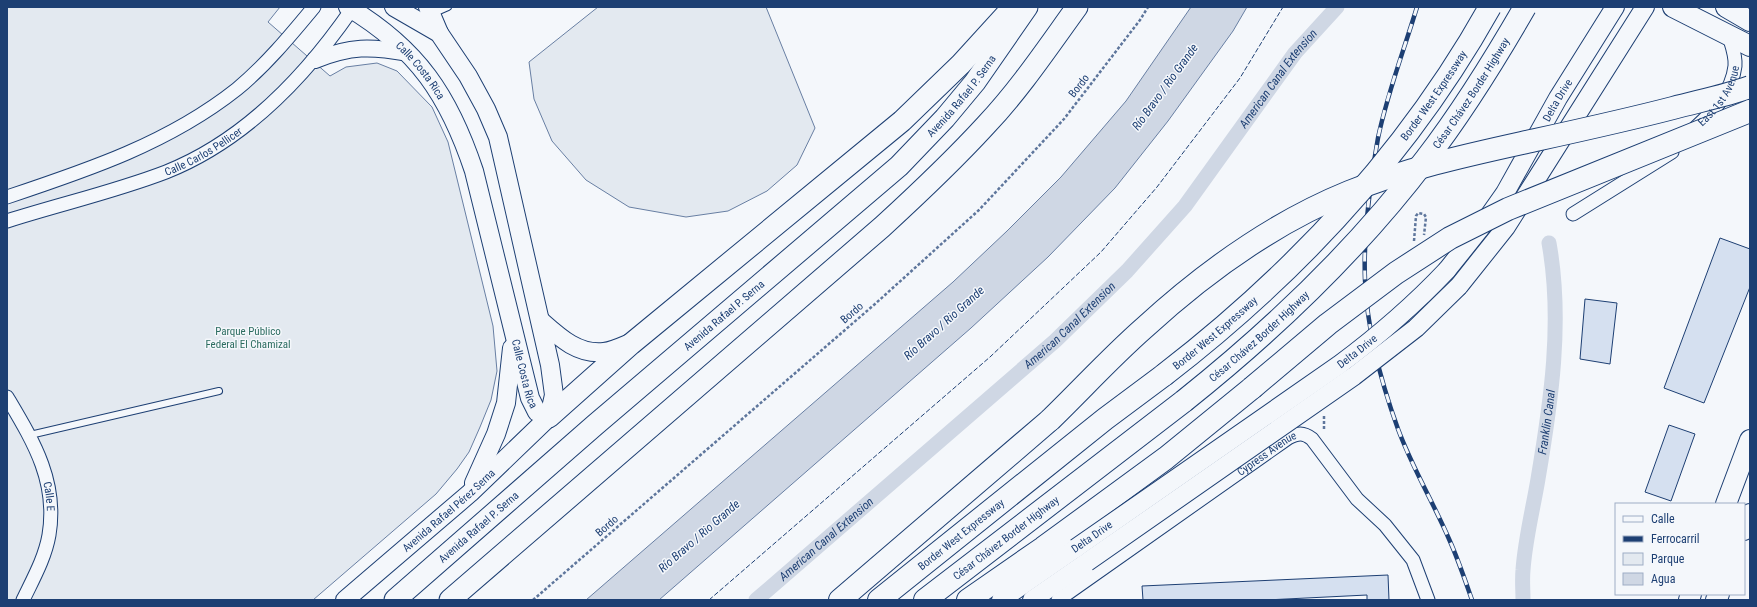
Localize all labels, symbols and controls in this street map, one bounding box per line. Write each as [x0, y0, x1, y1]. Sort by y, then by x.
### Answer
water label: American Canal Extension [1236, 26, 1320, 132]
street label: César Chávez Border Highway [1430, 35, 1512, 151]
street label: Calle Costa Rica [393, 39, 448, 101]
water label: Río Bravo / Rio Grande [1129, 41, 1201, 133]
street label: Border West Expressway [1398, 48, 1469, 143]
street label: Avenida Rafael P. Serna [924, 52, 998, 139]
street label: East 1st Avenue [1695, 65, 1742, 129]
street label: Bordo [1066, 71, 1092, 100]
street label: Delta Drive [1540, 77, 1575, 124]
street label: Calle Carlos Pellicer [163, 124, 245, 178]
street label: Avenida Rafael P. Serna [681, 277, 767, 353]
water label: American Canal Extension [1020, 279, 1119, 372]
water label: Río Bravo / Rio Grande [901, 283, 987, 363]
street label: César Chávez Border Highway [1206, 288, 1312, 385]
street label: Border West Expressway [1170, 293, 1260, 372]
street label: Bordo [838, 299, 866, 326]
park label: Parque Público Federal El Chamizal [205, 325, 291, 351]
street label: Delta Drive [1334, 332, 1379, 371]
street label: Calle Costa Rica [509, 338, 541, 410]
water label: Franklin Canal [1535, 389, 1558, 455]
street label: Cypress Avenue [1235, 429, 1298, 478]
street label: Avenida Rafael Pérez Serna [400, 466, 498, 555]
street label: Calle E [41, 480, 57, 512]
street label: Avenida Rafael P. Serna [436, 489, 521, 565]
street label: César Chávez Border Highway [950, 493, 1062, 583]
water label: American Canal Extension [776, 494, 877, 584]
street label: Border West Expressway [915, 496, 1007, 573]
water label: Río Bravo / Rio Grande [655, 497, 743, 575]
legend [1615, 503, 1745, 595]
street label: Bordo [593, 512, 621, 539]
text: Calle [1651, 512, 1675, 526]
street label: Delta Drive [1069, 518, 1115, 556]
text: Ferrocarril [1651, 532, 1700, 546]
text: Parque [1651, 552, 1685, 566]
text: Agua [1651, 572, 1676, 586]

